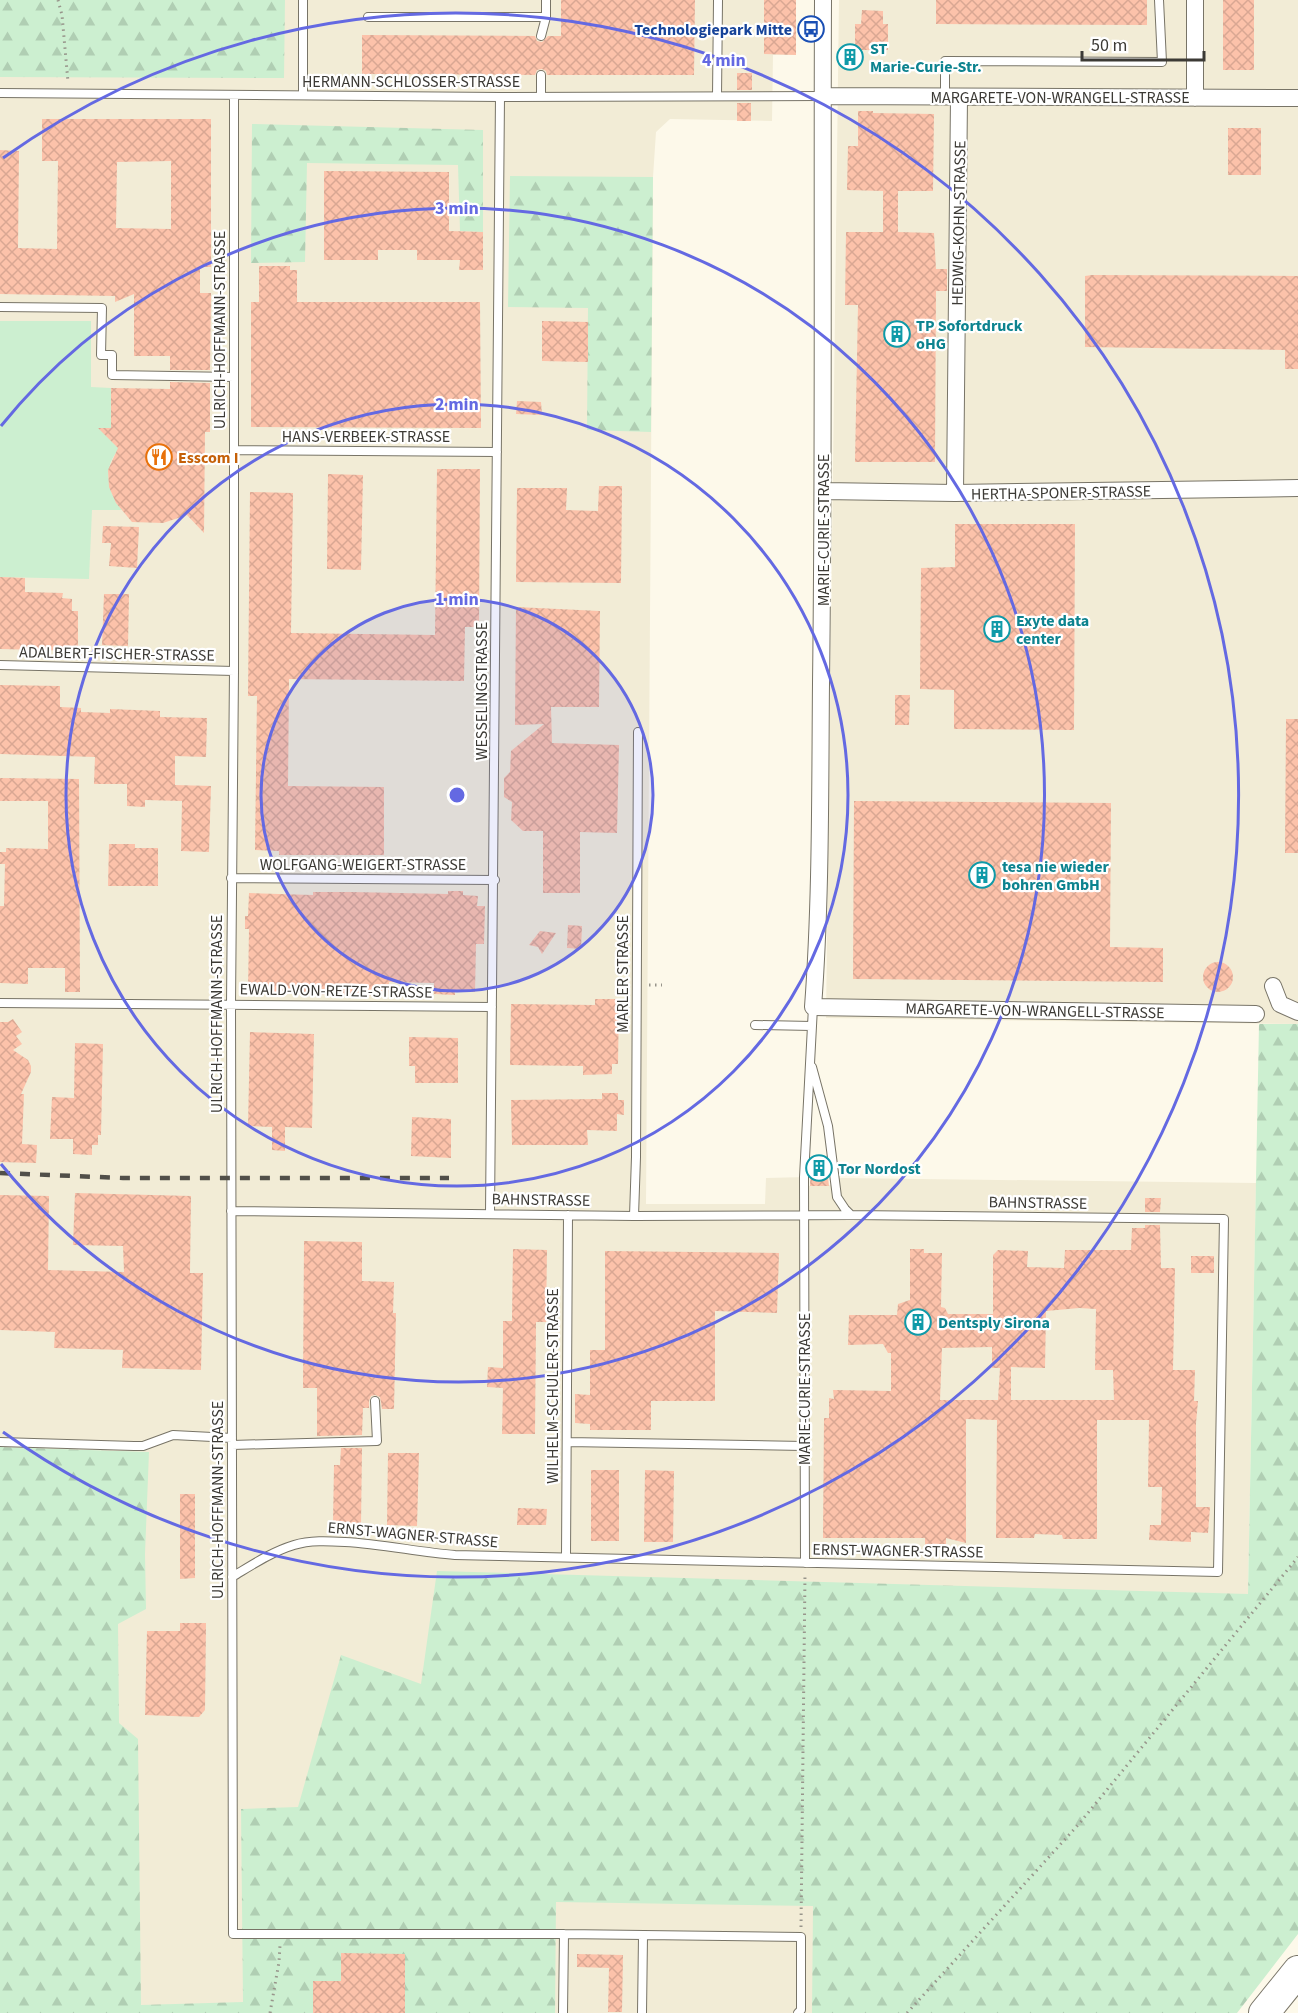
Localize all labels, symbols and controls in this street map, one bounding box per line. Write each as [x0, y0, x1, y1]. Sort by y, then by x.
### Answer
bus stop icon: Technologiepark Mitte [796, 14, 826, 44]
place label: Technologiepark Mitte [634, 19, 792, 41]
scale bar [1082, 24, 1204, 62]
text: 50 m [1091, 33, 1127, 58]
place label: ST Marie-Curie-Str. [870, 38, 982, 78]
building icon: ST Marie-Curie-Str. [835, 42, 865, 72]
text: 4 min [702, 48, 746, 73]
street label: HERMANN-SCHLOSSER-STRASSE [302, 71, 520, 93]
street label: MARGARETE-VON-WRANGELL-STRASSE [930, 87, 1190, 109]
street label: HEDWIG-KOHN-STRASSE [947, 140, 971, 306]
text: 3 min [435, 196, 479, 221]
street label: ULRICH-HOFFMANN-STRASSE [209, 231, 231, 429]
place label: TP Sofortdruck oHG [916, 315, 1023, 355]
building icon: TP Sofortdruck oHG [882, 319, 912, 349]
text: 2 min [435, 392, 479, 417]
street label: HANS-VERBEEK-STRASSE [282, 426, 450, 448]
restaurant icon: Esscom I [144, 442, 174, 472]
place label: Esscom I [178, 447, 239, 469]
street label: MARIE-CURIE-STRASSE [813, 454, 835, 606]
street label: HERTHA-SPONER-STRASSE [971, 480, 1151, 506]
text: 1 min [435, 587, 479, 612]
place label: Exyte data center [1016, 610, 1089, 650]
building icon: Exyte data center [982, 614, 1012, 644]
street label: WESSELINGSTRASSE [471, 622, 493, 760]
street label: ADALBERT-FISCHER-STRASSE [19, 641, 215, 667]
centre of rings [447, 785, 467, 805]
street label: WOLFGANG-WEIGERT-STRASSE [260, 854, 466, 876]
place label: tesa nie wieder bohren GmbH [1002, 856, 1109, 896]
building icon: tesa nie wieder bohren GmbH [967, 860, 997, 890]
street label: ULRICH-HOFFMANN-STRASSE [206, 915, 228, 1113]
street label: MARLER STRASSE [612, 915, 634, 1033]
street label: EWALD-VON-RETZE-STRASSE [239, 978, 433, 1004]
street label: MARGARETE-VON-WRANGELL-STRASSE [905, 998, 1165, 1024]
building icon: Tor Nordost [804, 1153, 834, 1183]
place label: Tor Nordost [838, 1158, 921, 1180]
street label: BAHNSTRASSE [491, 1188, 591, 1212]
street label: BAHNSTRASSE [988, 1191, 1088, 1215]
street label: WILHELM-SCHULER-STRASSE [542, 1288, 564, 1484]
building icon: Dentsply Sirona [903, 1307, 933, 1337]
place label: Dentsply Sirona [938, 1312, 1050, 1334]
street label: MARIE-CURIE-STRASSE [794, 1313, 816, 1465]
street label: ULRICH-HOFFMANN-STRASSE [207, 1401, 229, 1599]
street label: ERNST-WAGNER-STRASSE [327, 1517, 499, 1553]
street label: ERNST-WAGNER-STRASSE [812, 1539, 984, 1563]

